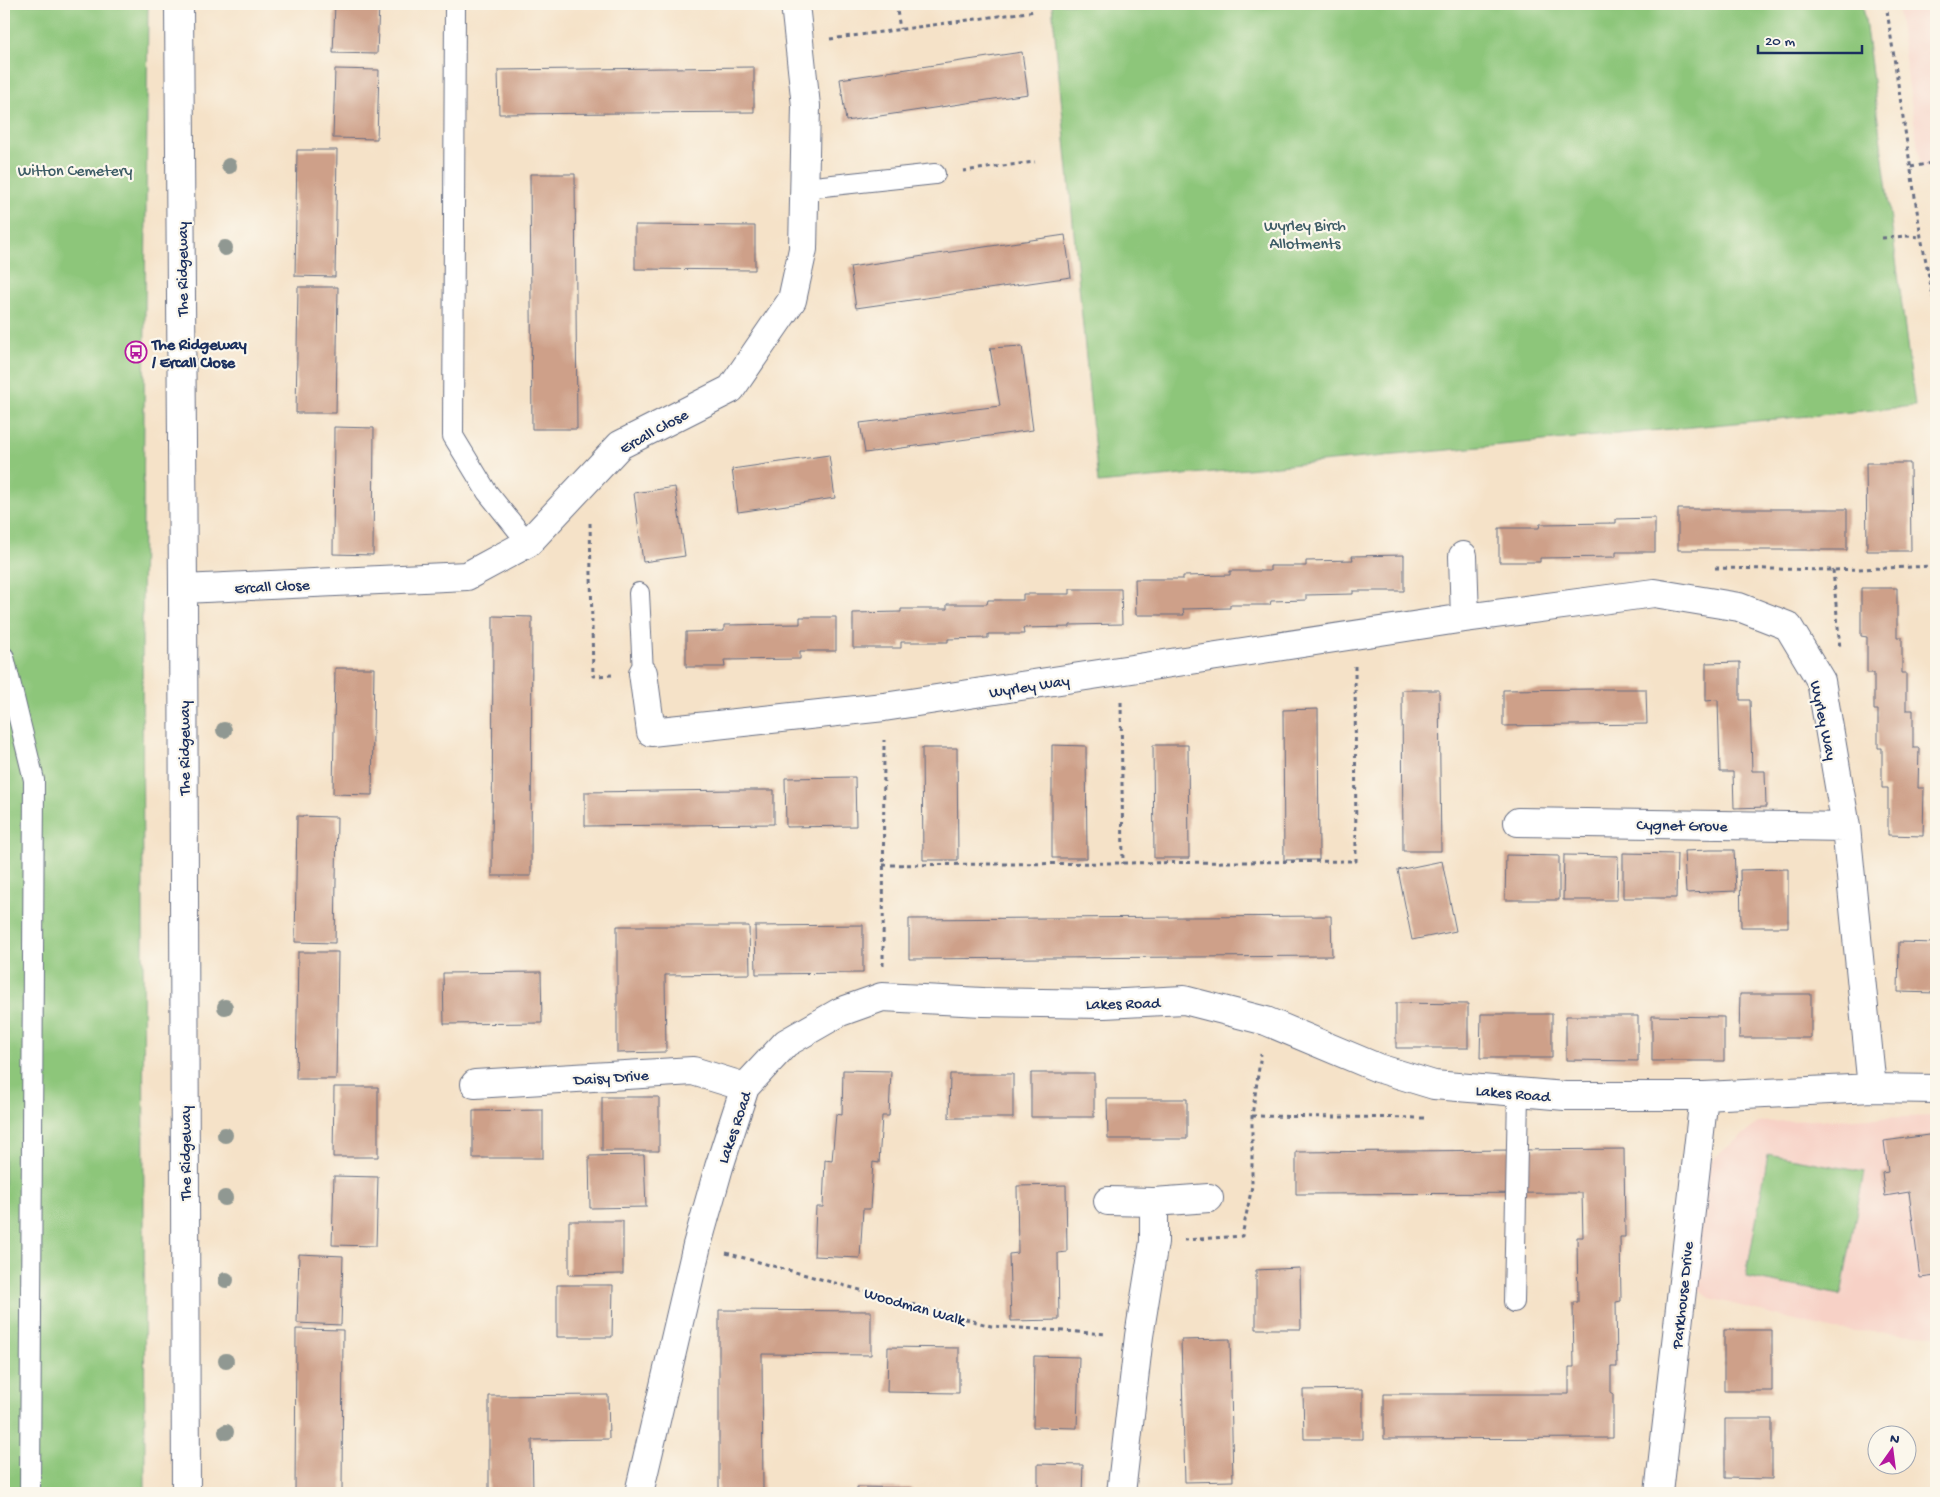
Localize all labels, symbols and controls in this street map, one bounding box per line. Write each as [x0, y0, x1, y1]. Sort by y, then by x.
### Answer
scale bar [1758, 22, 1861, 54]
text: 20 m [1765, 33, 1795, 51]
park label: Witton Cemetery [18, 163, 132, 182]
park label: Wyrley Birch Allotments [1264, 218, 1346, 255]
street label: The Ridgeway [175, 222, 194, 317]
place label: The Ridgeway / Ercall Close [150, 337, 247, 374]
bus stop icon: The Ridgeway / Ercall Close [124, 340, 148, 364]
street label: Ercall Close [617, 406, 693, 460]
street label: Ercall Close [234, 577, 311, 600]
street label: Wyrley Way [988, 673, 1071, 704]
street label: Wyrley Way [1804, 679, 1839, 762]
street label: The Ridgeway [177, 701, 196, 796]
street label: Cygnet Grove [1636, 817, 1728, 838]
street label: Lakes Road [1086, 995, 1162, 1016]
street label: Daisy Drive [572, 1067, 650, 1092]
street label: Lakes Road [1475, 1083, 1552, 1108]
street label: Lakes Road [715, 1088, 758, 1167]
street label: The Ridgeway [178, 1106, 197, 1201]
street label: Parkhouse Drive [1669, 1240, 1700, 1351]
street label: Woodman Walk [861, 1285, 969, 1332]
north arrow [1868, 1424, 1918, 1474]
text: N [1888, 1430, 1901, 1449]

